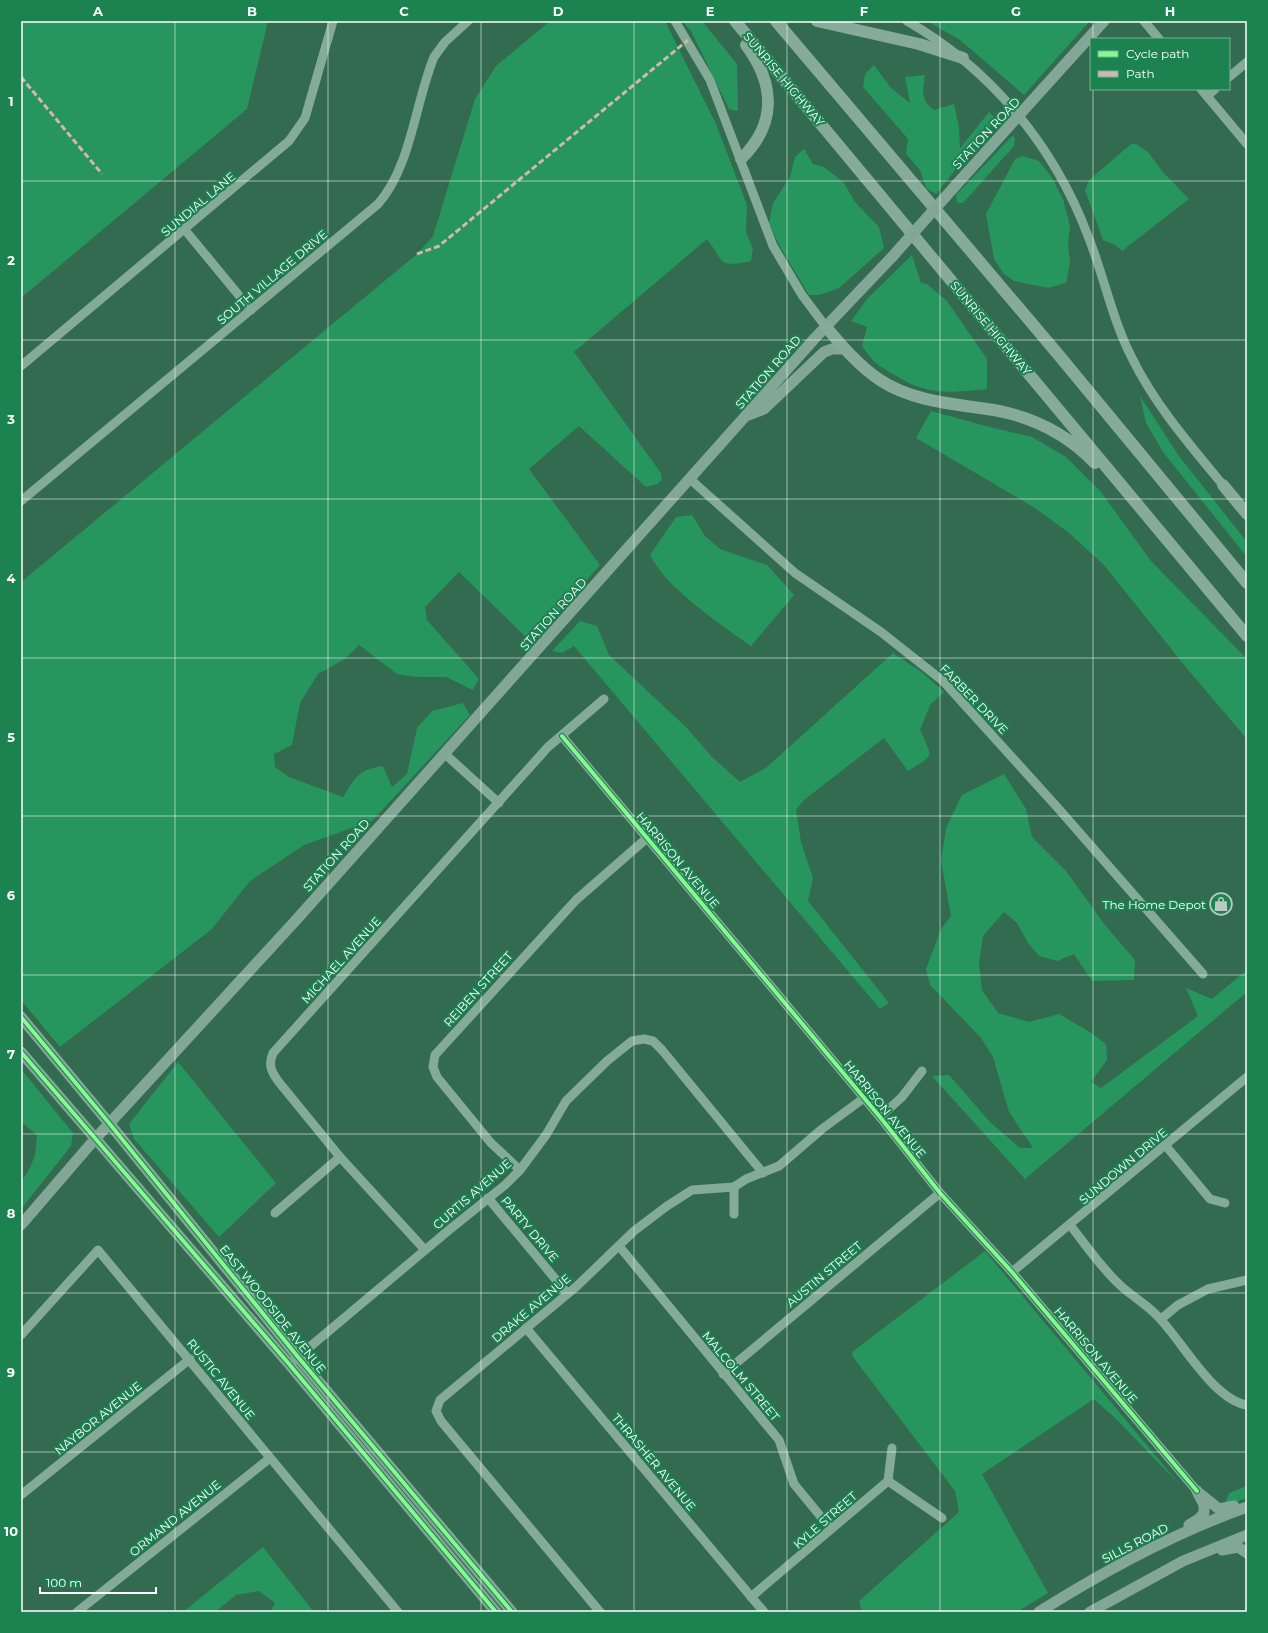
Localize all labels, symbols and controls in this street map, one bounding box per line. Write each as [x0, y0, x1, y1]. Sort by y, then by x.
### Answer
text: A [92, 3, 104, 19]
text: B [247, 3, 257, 19]
text: C [399, 3, 409, 19]
text: D [553, 3, 564, 19]
text: E [706, 3, 715, 19]
text: F [860, 3, 868, 19]
text: G [1011, 3, 1021, 19]
text: H [1165, 3, 1175, 19]
street label: SUNRISE HIGHWAY [740, 29, 828, 129]
legend [1090, 38, 1230, 90]
text: Cycle path [1126, 46, 1189, 61]
text: Path [1126, 66, 1155, 81]
text: 1 [8, 93, 14, 109]
street label: STATION ROAD [949, 94, 1023, 172]
street label: SUNDIAL LANE [158, 169, 238, 239]
street label: SOUTH VILLAGE DRIVE [214, 226, 330, 328]
text: 2 [7, 252, 15, 268]
street label: SUNRISE HIGHWAY [947, 278, 1035, 378]
street label: STATION ROAD [732, 332, 804, 412]
text: 3 [6, 411, 15, 427]
text: 4 [7, 570, 16, 586]
street label: STATION ROAD [516, 575, 590, 653]
street label: FARBER DRIVE [937, 661, 1011, 737]
text: 5 [7, 729, 15, 745]
street label: HARRISON AVENUE [633, 809, 723, 911]
street label: STATION ROAD [299, 816, 373, 894]
text: 6 [7, 887, 16, 903]
shop icon: The Home Depot [1208, 891, 1234, 917]
place label: The Home Depot [1103, 897, 1206, 912]
street label: MICHAEL AVENUE [298, 913, 384, 1007]
street label: REIBEN STREET [440, 948, 516, 1030]
text: 7 [7, 1046, 15, 1062]
street label: HARRISON AVENUE [841, 1057, 929, 1161]
street label: SUNDOWN DRIVE [1076, 1125, 1170, 1207]
street label: CURTIS AVENUE [430, 1156, 514, 1232]
street label: PARTY DRIVE [498, 1193, 562, 1265]
text: 8 [7, 1205, 16, 1221]
street label: AUSTIN STREET [783, 1238, 865, 1310]
street label: EAST WOODSIDE AVENUE [217, 1242, 329, 1376]
street label: DRAKE AVENUE [488, 1271, 574, 1345]
street label: HARRISON AVENUE [1051, 1304, 1141, 1406]
street label: MALCOLM STREET [699, 1328, 783, 1424]
street label: RUSTIC AVENUE [184, 1336, 258, 1422]
text: 9 [7, 1364, 15, 1380]
street label: NAYBOR AVENUE [51, 1378, 145, 1458]
street label: THRASHER AVENUE [609, 1410, 699, 1514]
street label: ORMAND AVENUE [126, 1477, 224, 1559]
street label: KYLE STREET [790, 1488, 860, 1552]
street label: SILLS ROAD [1099, 1520, 1171, 1566]
text: 10 [4, 1523, 18, 1539]
scale bar [40, 1569, 156, 1595]
text: 100 m [46, 1575, 82, 1590]

